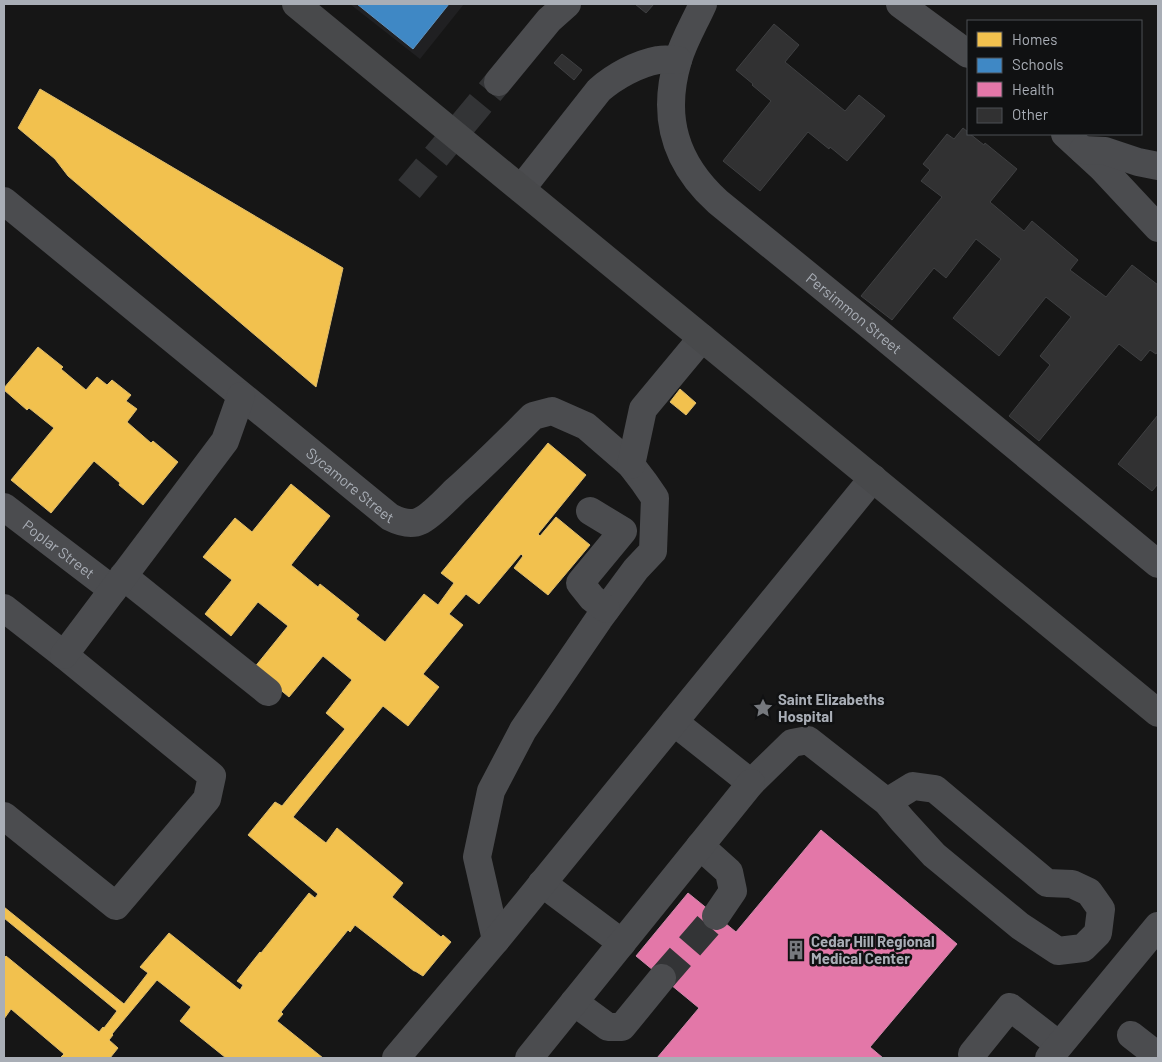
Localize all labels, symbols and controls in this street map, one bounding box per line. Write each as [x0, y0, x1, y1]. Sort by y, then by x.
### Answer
legend [967, 20, 1142, 135]
text: Homes [1012, 30, 1057, 48]
text: Schools [1012, 55, 1064, 73]
text: Health [1012, 80, 1054, 98]
text: Other [1012, 105, 1049, 123]
street label: Persimmon Street [803, 269, 906, 357]
street label: Sycamore Street [303, 443, 397, 527]
street label: Poplar Street [19, 516, 98, 582]
place label: Saint Elizabeths Hospital [778, 690, 885, 725]
place icon: Saint Elizabeths Hospital [752, 697, 774, 719]
place label: Cedar Hill Regional Medical Center [811, 932, 935, 967]
building icon: Cedar Hill Regional Medical Center [785, 939, 807, 961]

